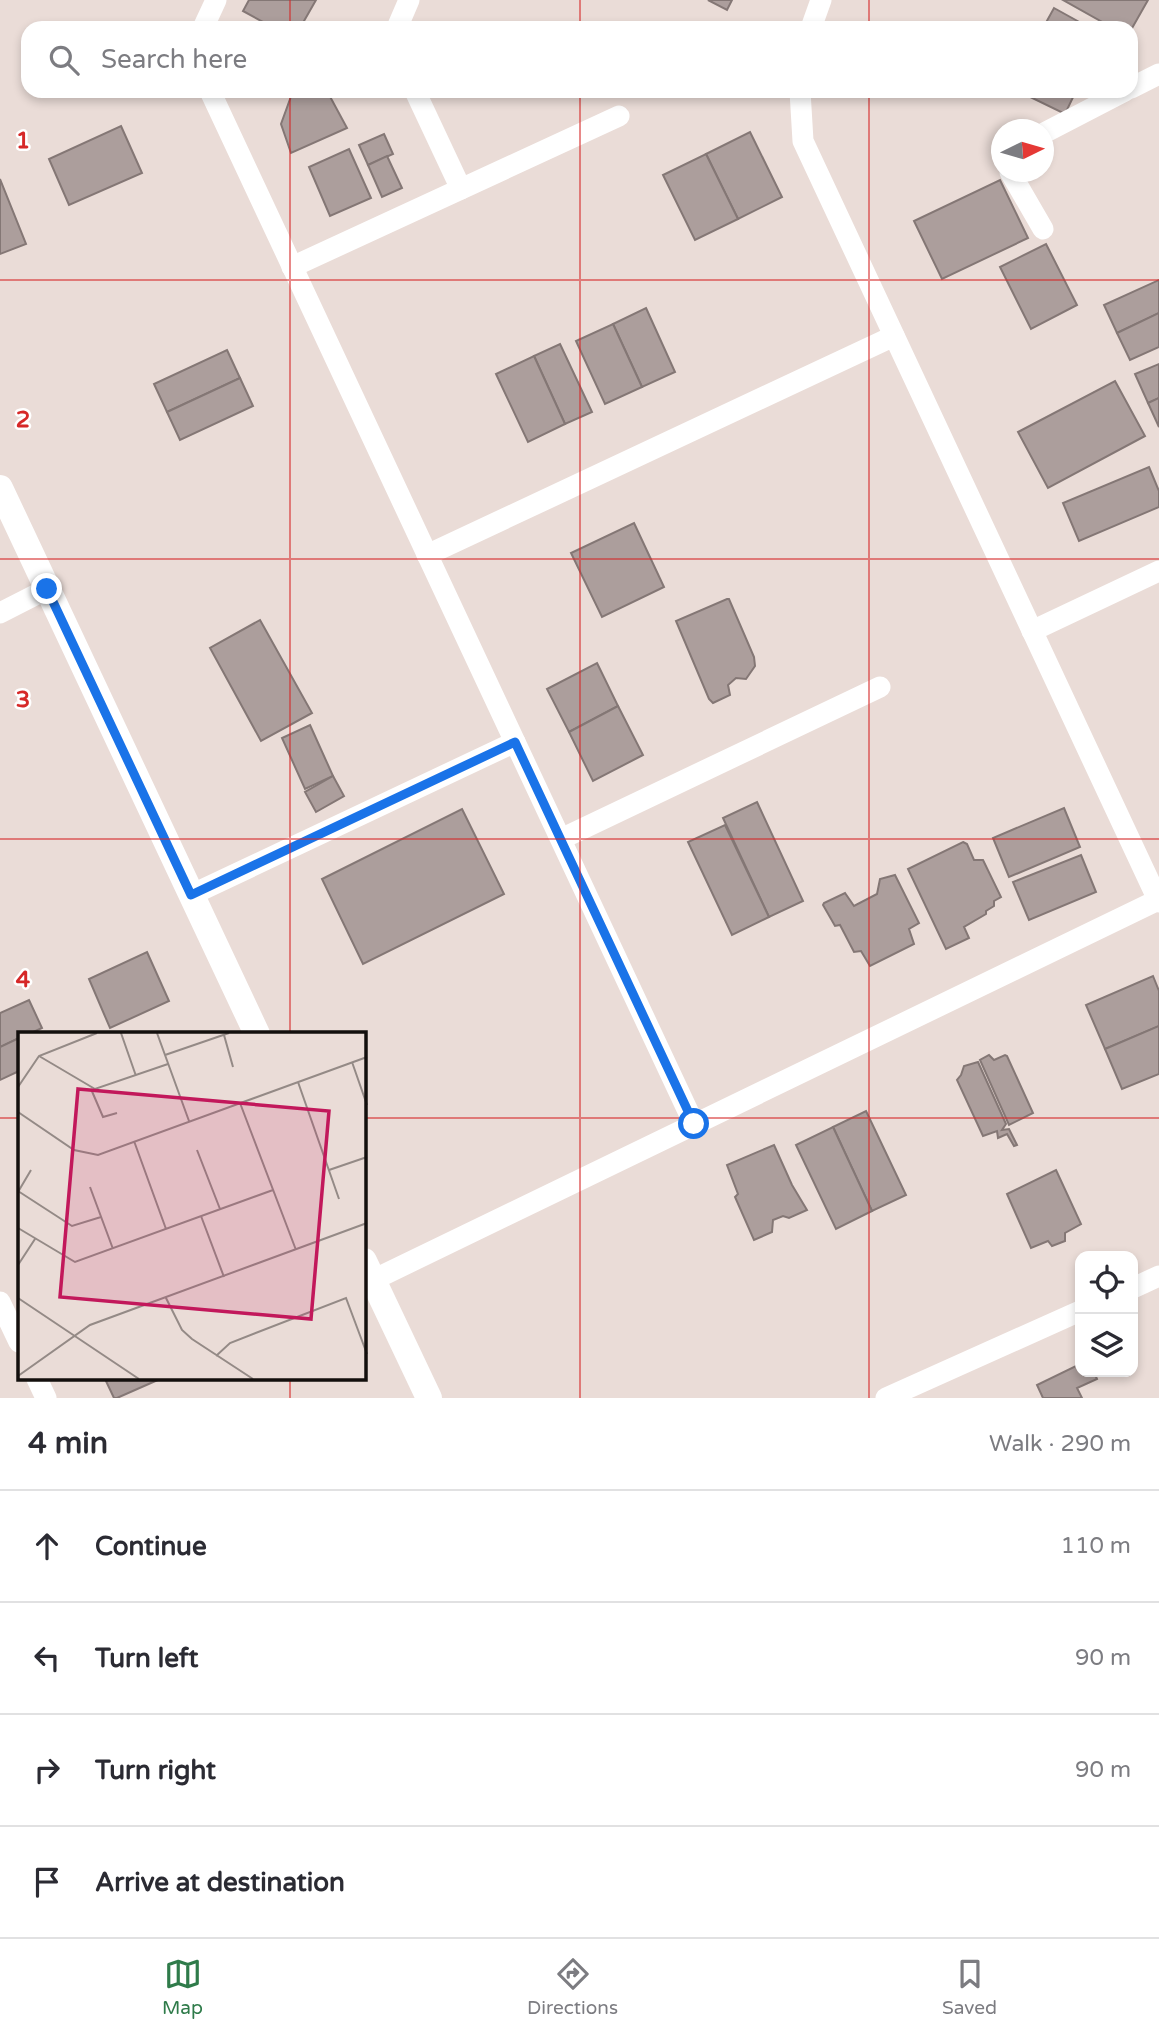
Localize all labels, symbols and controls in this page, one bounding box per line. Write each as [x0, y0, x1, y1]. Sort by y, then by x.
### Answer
search box [21, 21, 1138, 98]
icon: search [45, 41, 83, 79]
text: Search here [101, 44, 247, 75]
north arrow [991, 119, 1054, 182]
text: 1 [16, 127, 30, 155]
text: 2 [16, 406, 30, 434]
route end [31, 573, 62, 604]
text: 3 [16, 686, 30, 714]
text: 4 [16, 966, 31, 994]
inset map [18, 1032, 366, 1380]
route start [678, 1108, 709, 1139]
map controls [1075, 1251, 1138, 1377]
button: locate [1075, 1251, 1138, 1314]
button: layers [1075, 1314, 1138, 1377]
text: 4 min [28, 1425, 108, 1462]
text: Walk · 290 m [989, 1430, 1131, 1458]
icon: ahead [28, 1527, 66, 1565]
text: Continue [95, 1531, 207, 1562]
text: 110 m [1061, 1532, 1131, 1560]
icon: left [28, 1639, 66, 1677]
text: Turn left [95, 1643, 198, 1674]
text: 90 m [1075, 1644, 1131, 1672]
icon: right [28, 1751, 66, 1789]
text: Turn right [95, 1755, 216, 1786]
text: 90 m [1075, 1756, 1131, 1784]
icon: arrive [28, 1863, 66, 1901]
text: Arrive at destination [95, 1867, 345, 1898]
tab: Map [162, 1955, 203, 2019]
tab: Directions [527, 1955, 618, 2019]
tab: Saved [942, 1955, 997, 2019]

